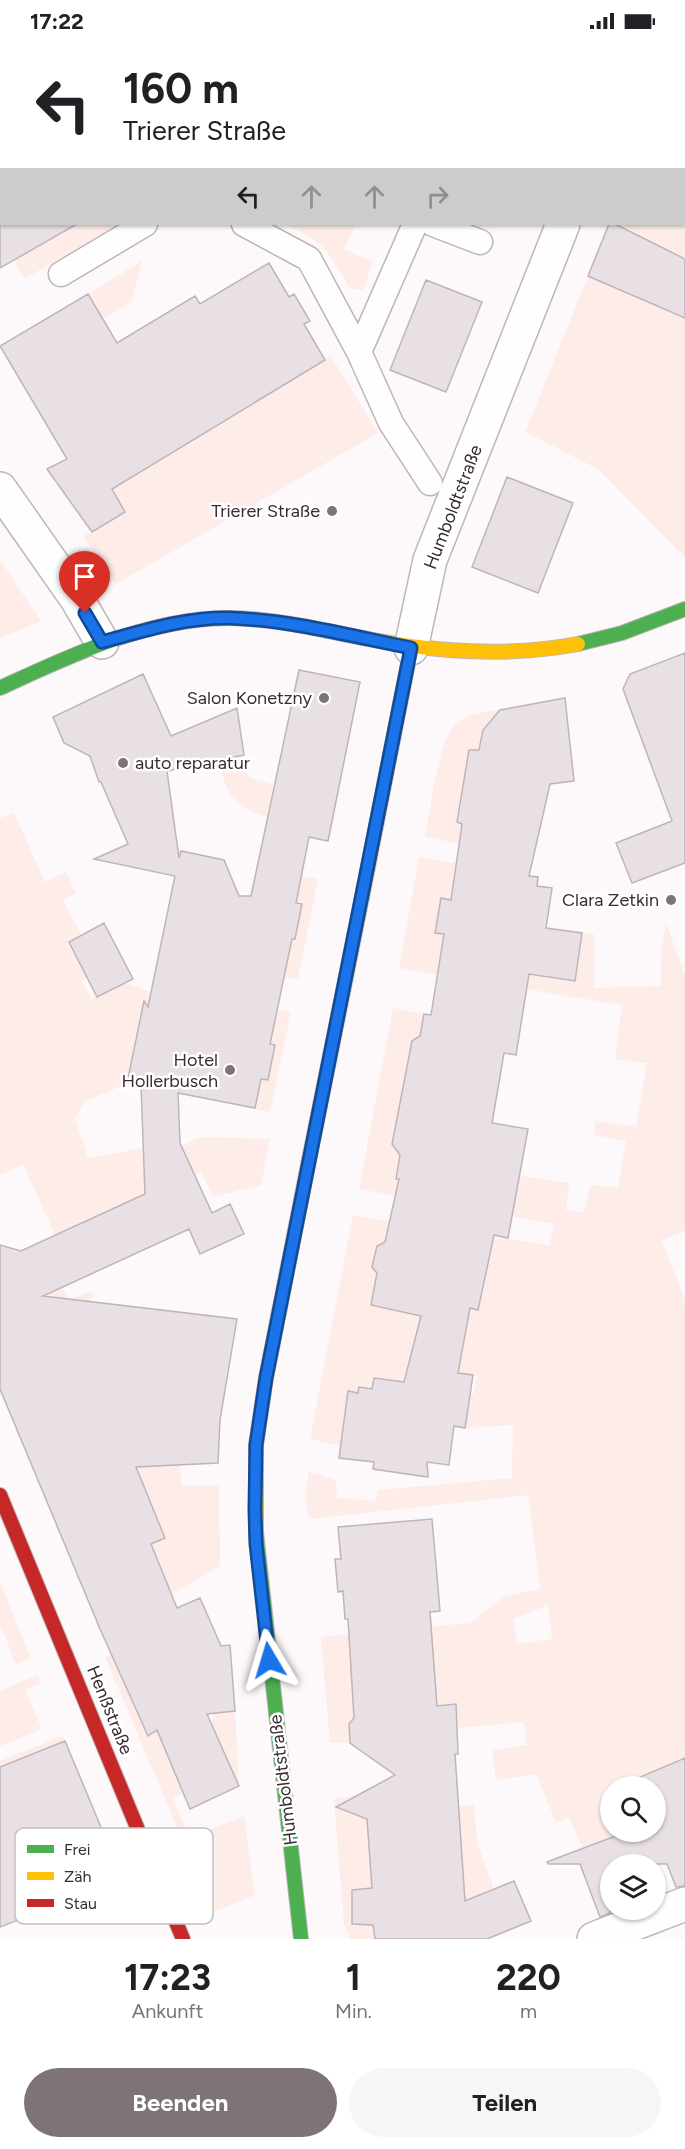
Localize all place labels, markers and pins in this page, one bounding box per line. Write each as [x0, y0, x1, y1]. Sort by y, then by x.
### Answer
place label: Trierer Straße [211, 500, 320, 522]
marker: Trierer Straße [325, 504, 339, 518]
pin [59, 551, 110, 613]
place label: Salon Konetzny [187, 687, 313, 709]
marker: Salon Konetzny [317, 691, 331, 705]
place label: auto reparatur [135, 752, 250, 774]
marker: auto reparatur [116, 756, 130, 770]
place label: Clara Zetkin [562, 889, 659, 911]
marker: Clara Zetkin [664, 893, 678, 907]
place label: Hotel Hollerbusch [121, 1049, 218, 1092]
marker: Hotel Hollerbusch [223, 1063, 237, 1077]

